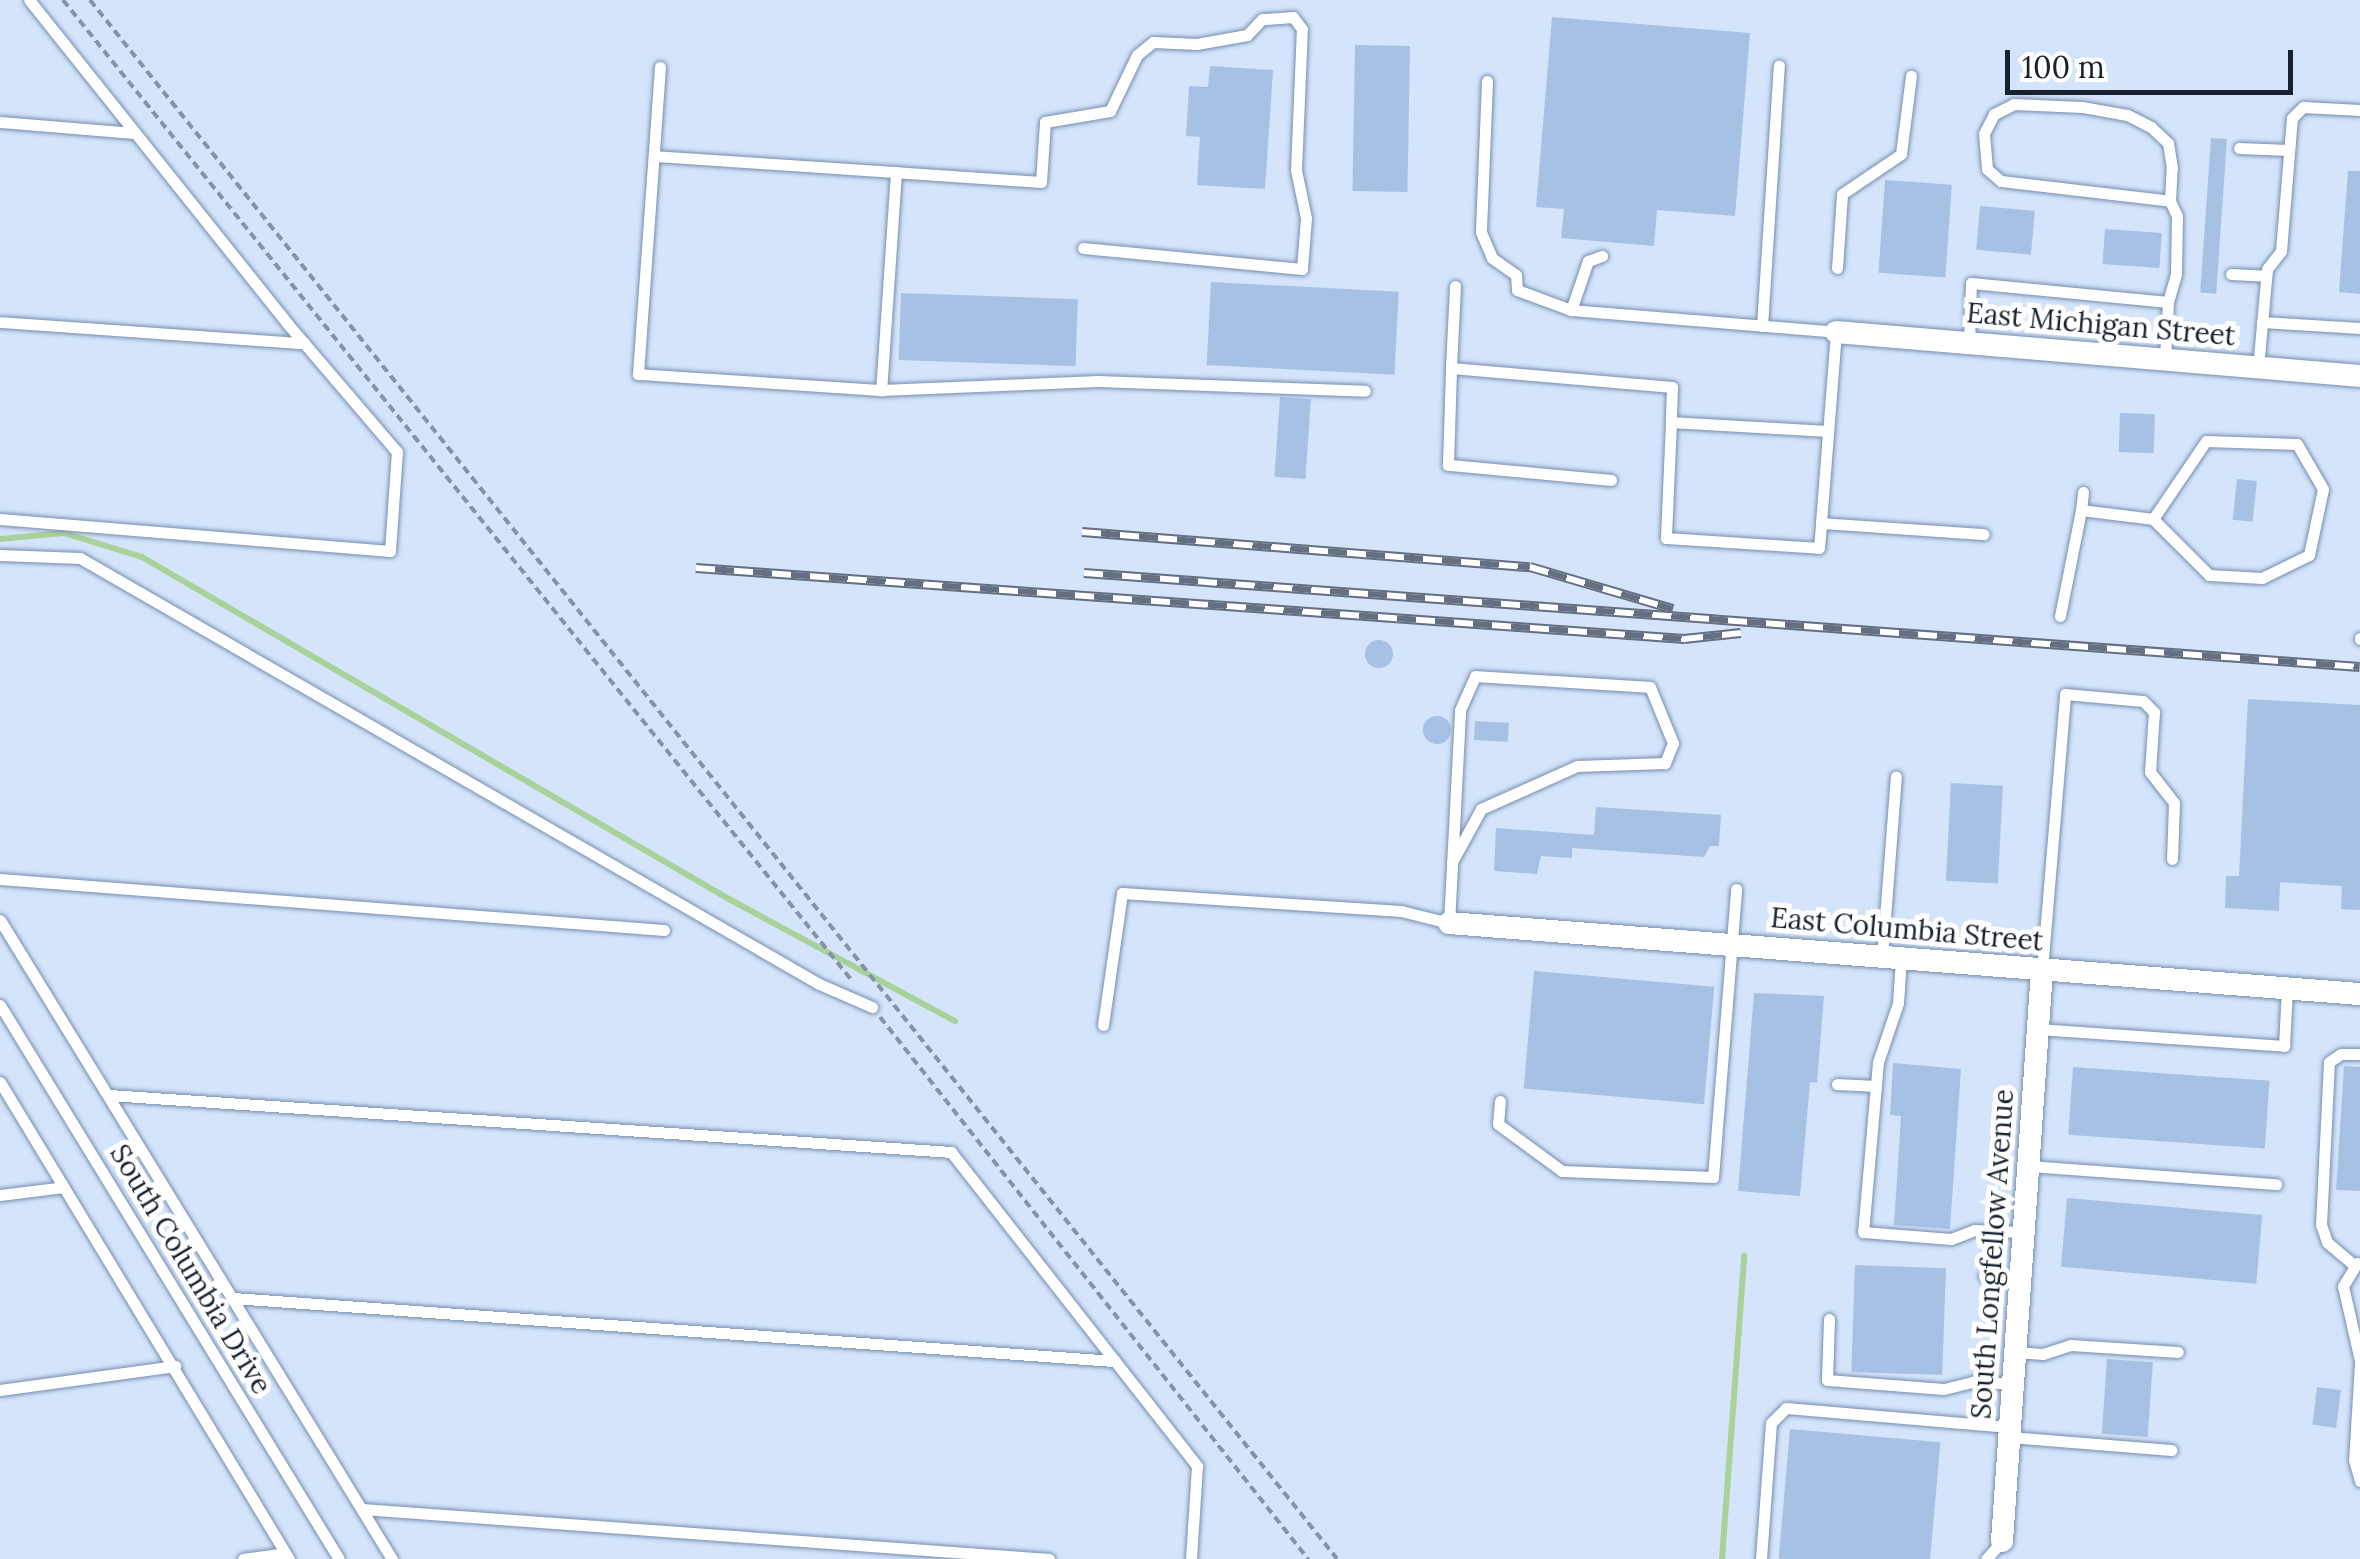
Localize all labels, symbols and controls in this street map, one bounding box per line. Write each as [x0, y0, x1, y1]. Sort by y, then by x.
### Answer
scale bar [2010, 30, 2298, 92]
text: 100 m [2022, 48, 2105, 86]
street label: East Michigan Street [1965, 296, 2237, 352]
street label: East Columbia Street [1769, 900, 2045, 958]
street label: South Longfellow Avenue [1964, 1088, 2020, 1420]
street label: South Columbia Drive [103, 1138, 279, 1400]

